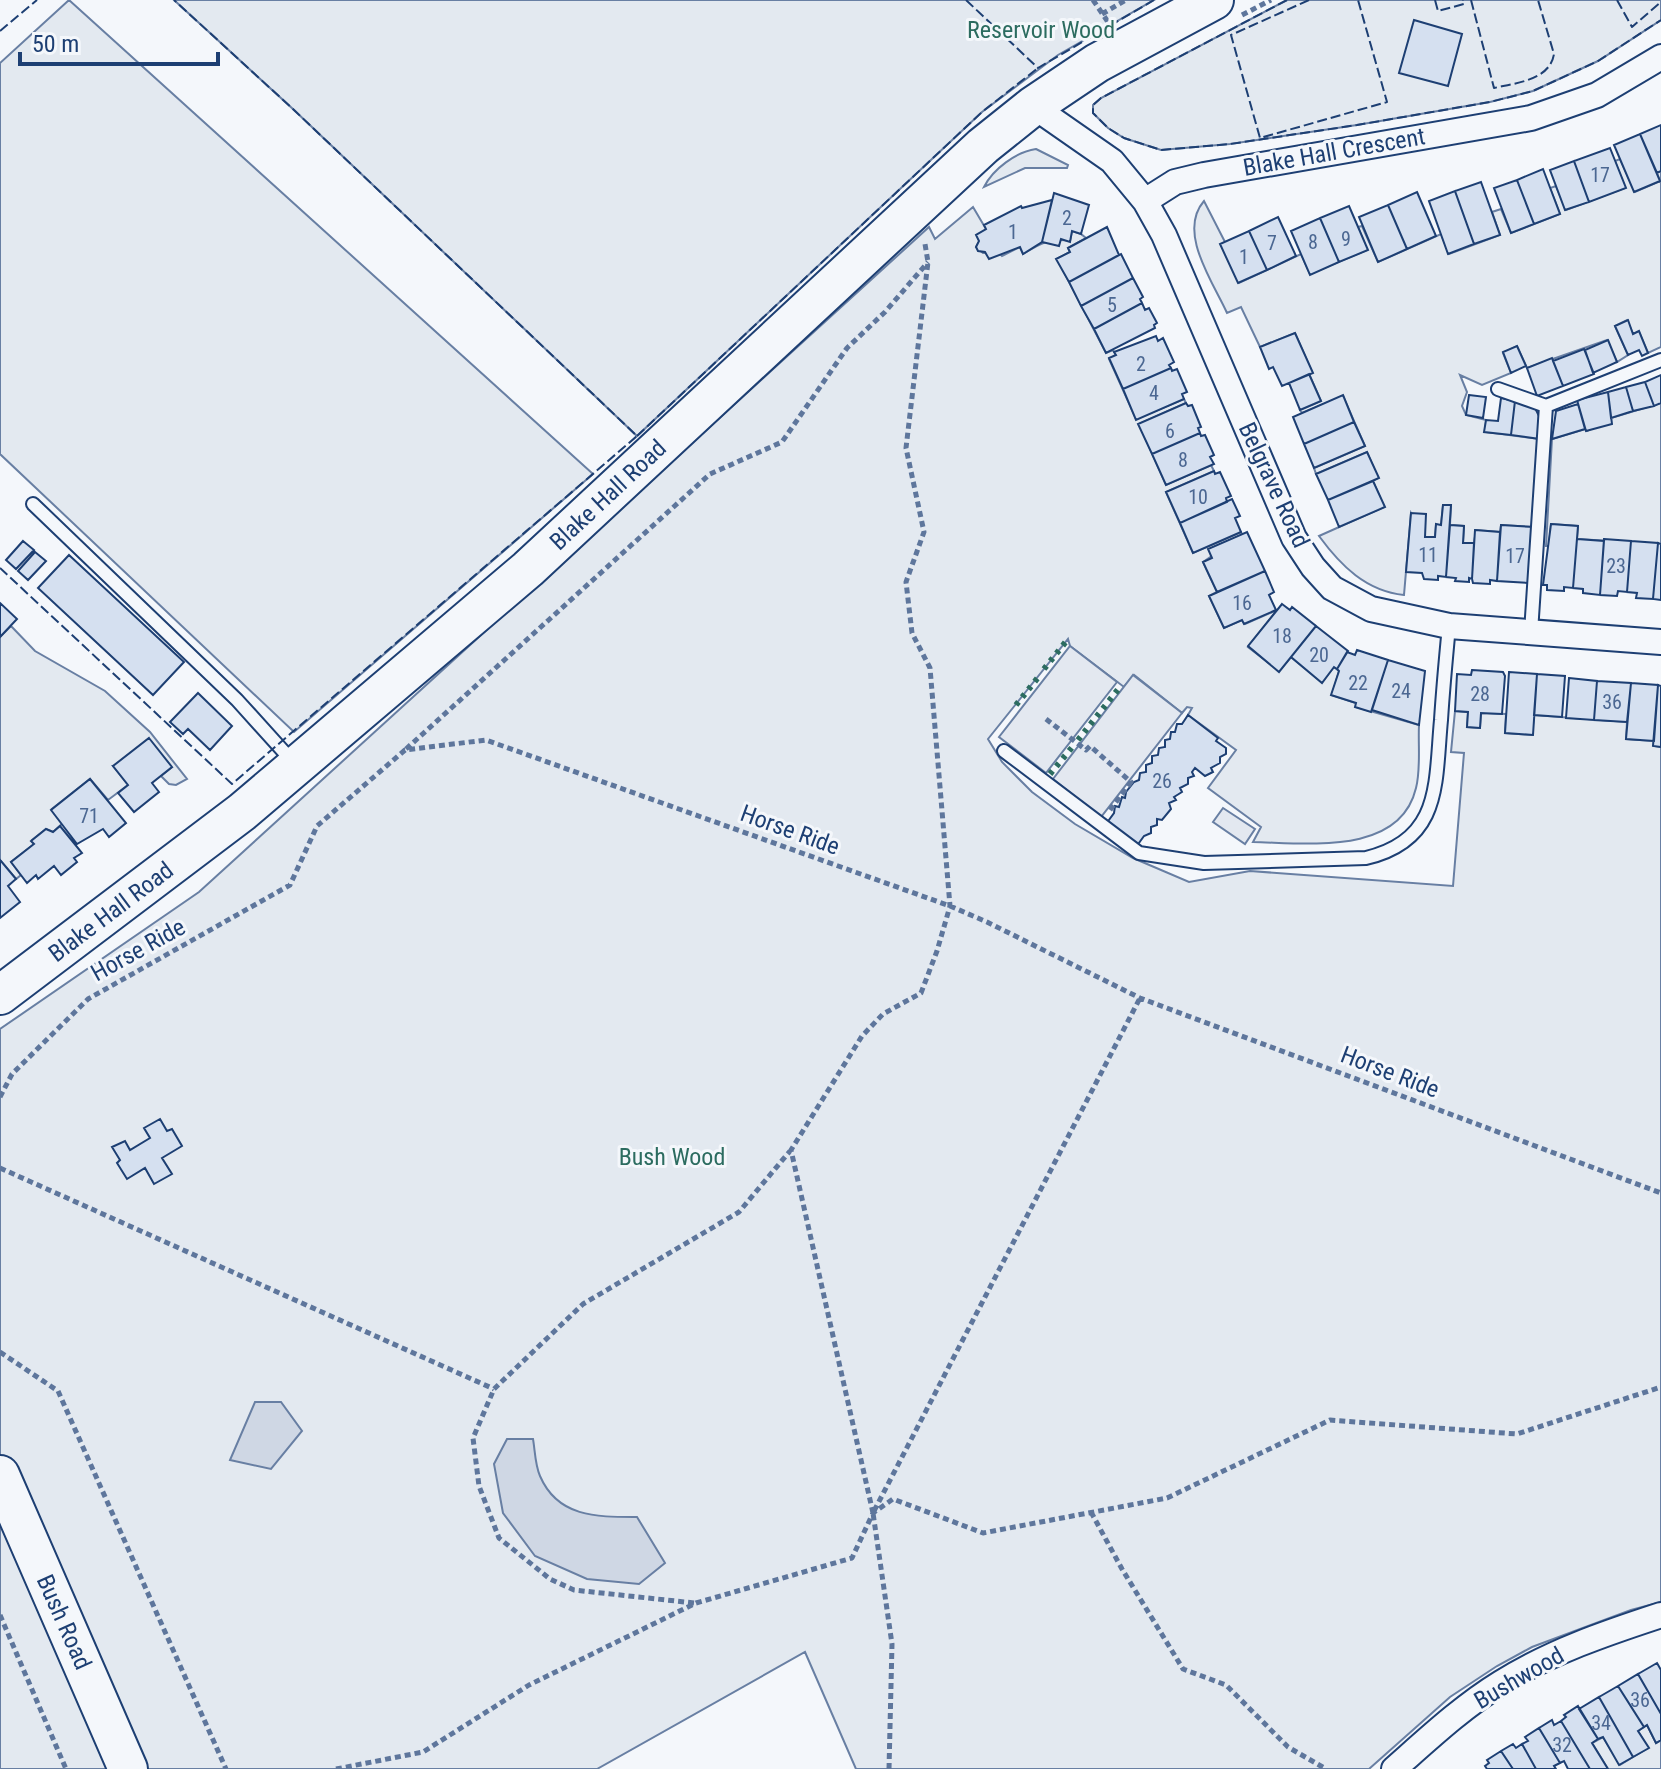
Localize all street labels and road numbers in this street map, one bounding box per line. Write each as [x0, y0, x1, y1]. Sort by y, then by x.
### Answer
street label: Blake Hall Crescent [1241, 122, 1427, 182]
street label: Belgrave Road [1233, 418, 1315, 552]
street label: Blake Hall Road [544, 434, 672, 556]
street label: Horse Ride [737, 799, 843, 861]
street label: Blake Hall Road [43, 856, 179, 968]
street label: Horse Ride [86, 913, 190, 987]
street label: Horse Ride [1337, 1040, 1443, 1104]
street label: Bush Road [31, 1570, 97, 1674]
street label: Bushwood [1469, 1641, 1569, 1715]

